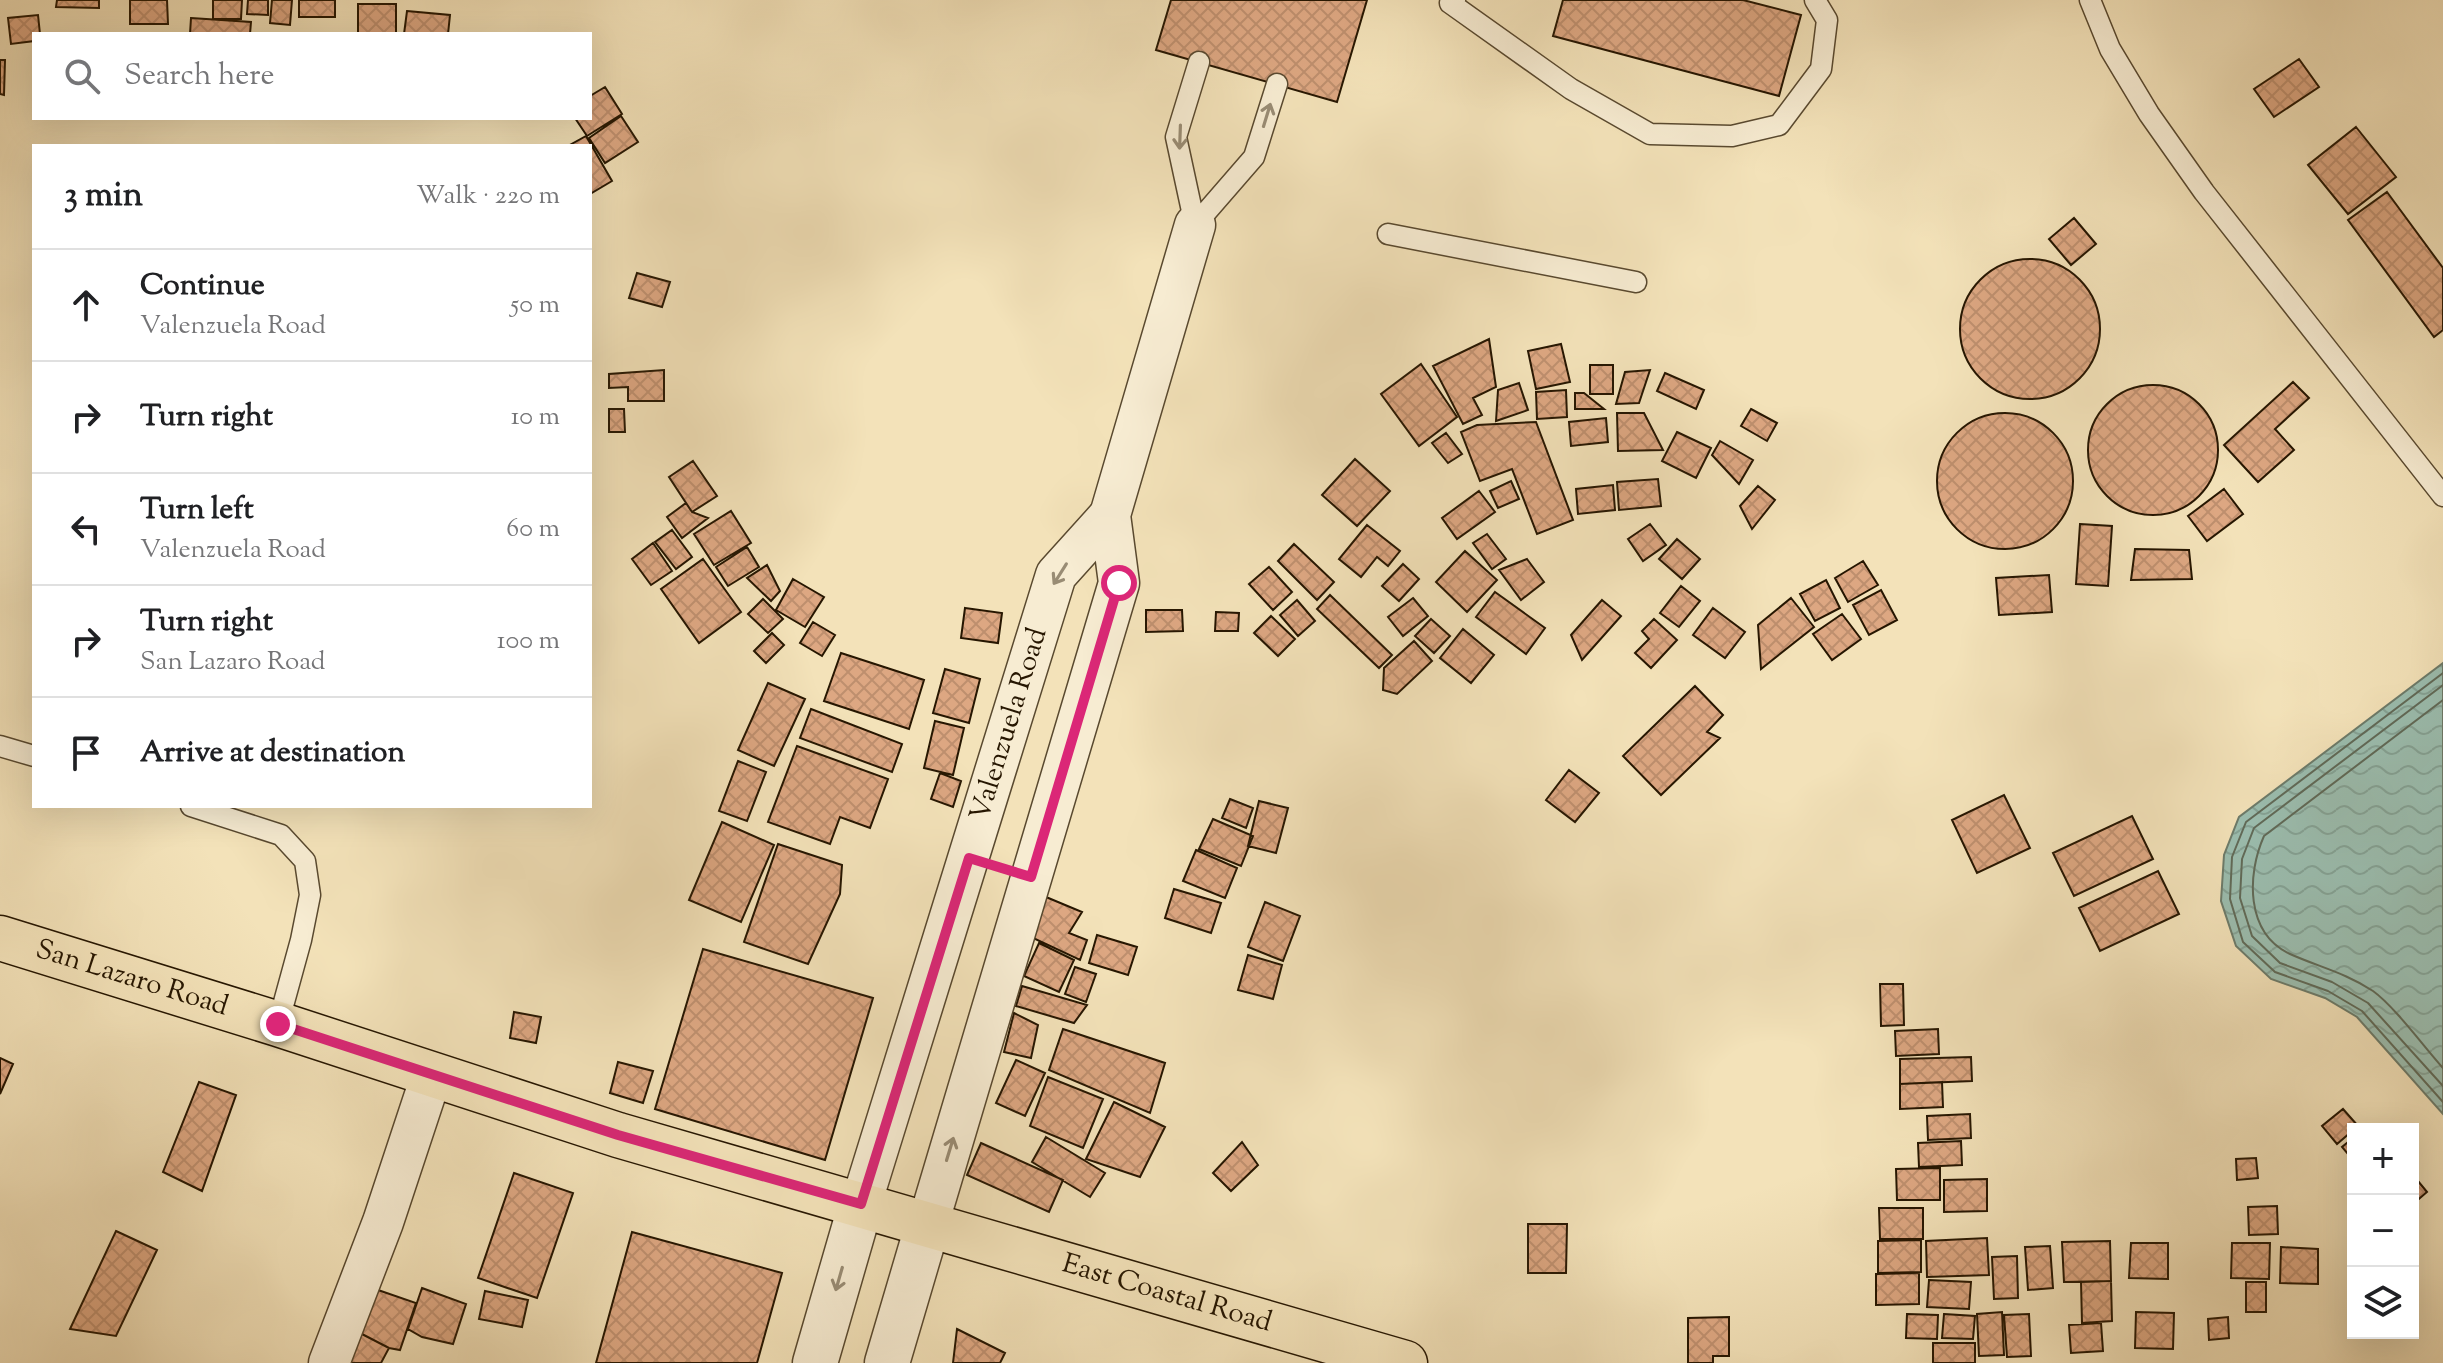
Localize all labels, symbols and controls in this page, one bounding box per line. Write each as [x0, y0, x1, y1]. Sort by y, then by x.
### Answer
search box [32, 32, 592, 120]
icon: search [60, 54, 104, 98]
text: Search here [124, 55, 274, 98]
one-way arrow [1261, 103, 1276, 128]
one-way arrow [1172, 124, 1187, 150]
text: 3 min [64, 172, 143, 221]
text: Walk · 220 m [416, 178, 560, 215]
text: Continue [140, 265, 265, 308]
icon: ahead [64, 283, 108, 327]
text: 50 m [510, 287, 560, 324]
text: Valenzuela Road [140, 308, 326, 345]
icon: right [64, 395, 108, 439]
text: Turn right [140, 396, 273, 439]
text: 10 m [511, 399, 560, 436]
text: Turn left [140, 489, 254, 532]
icon: left [64, 507, 108, 551]
text: 60 m [506, 511, 560, 548]
text: Valenzuela Road [140, 532, 326, 569]
one-way arrow [1052, 562, 1068, 585]
route start [1101, 565, 1137, 601]
text: Turn right [140, 601, 273, 644]
icon: right [64, 619, 108, 663]
text: 100 m [497, 623, 560, 660]
street label: Valenzuela Road [961, 623, 1058, 826]
text: San Lazaro Road [140, 644, 325, 681]
icon: arrive [64, 731, 108, 775]
text: Arrive at destination [140, 732, 405, 775]
street label: San Lazaro Road [30, 930, 233, 1027]
route end [260, 1006, 296, 1042]
map controls [2347, 1123, 2419, 1339]
button: + [2347, 1123, 2419, 1195]
one-way arrow [943, 1136, 958, 1162]
button: − [2347, 1195, 2419, 1267]
street label: East Coastal Road [1057, 1245, 1277, 1343]
one-way arrow [831, 1266, 846, 1292]
button: layers [2347, 1267, 2419, 1339]

